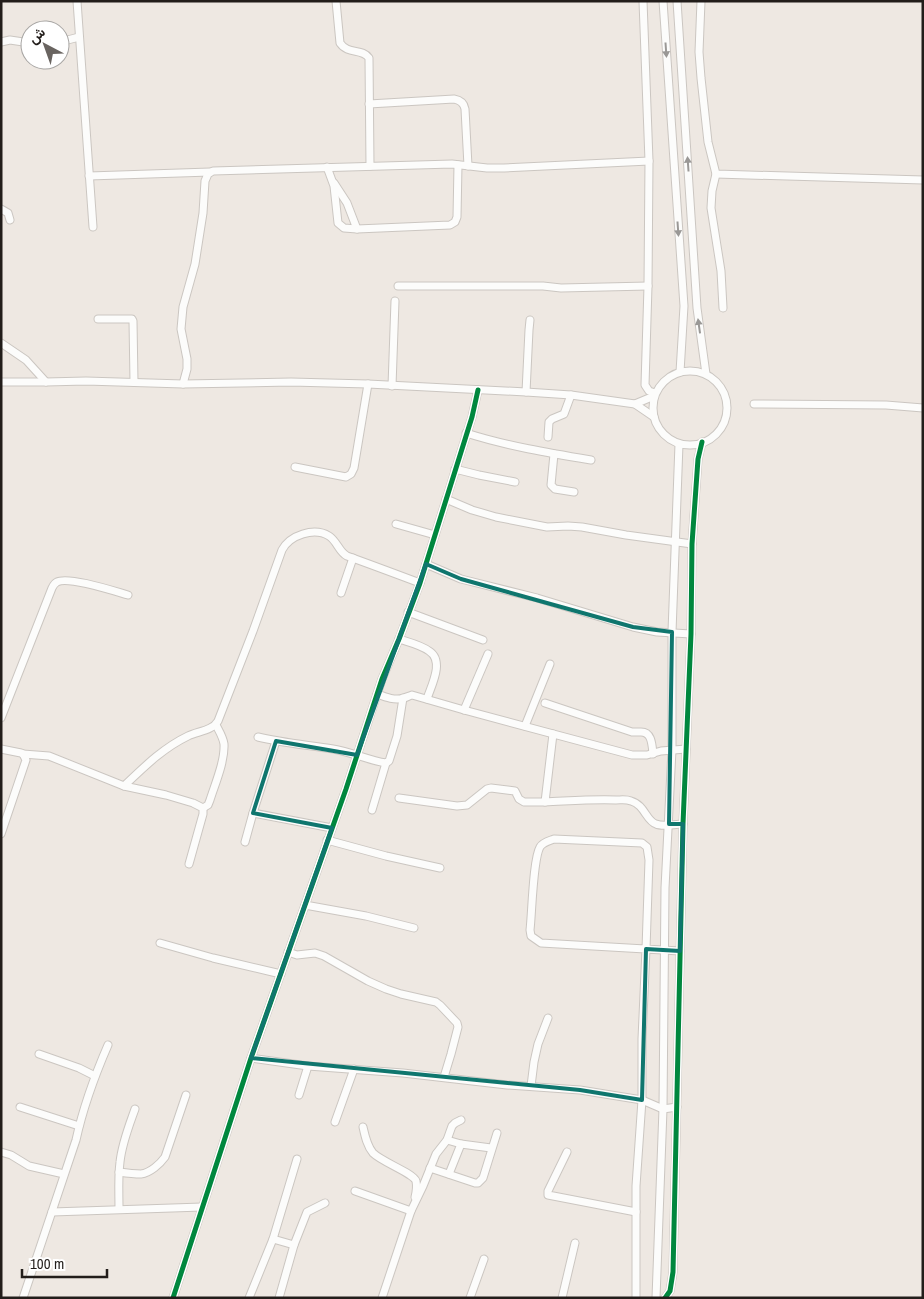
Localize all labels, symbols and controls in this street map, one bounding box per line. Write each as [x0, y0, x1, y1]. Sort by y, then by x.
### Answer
north arrow [20, 20, 70, 70]
text: ش [24, 23, 49, 48]
one-way arrow [663, 42, 671, 58]
one-way arrow [683, 155, 691, 171]
one-way arrow [675, 222, 683, 238]
one-way arrow [695, 317, 703, 333]
scale bar [22, 1246, 108, 1278]
text: 100 m [30, 1253, 64, 1274]

